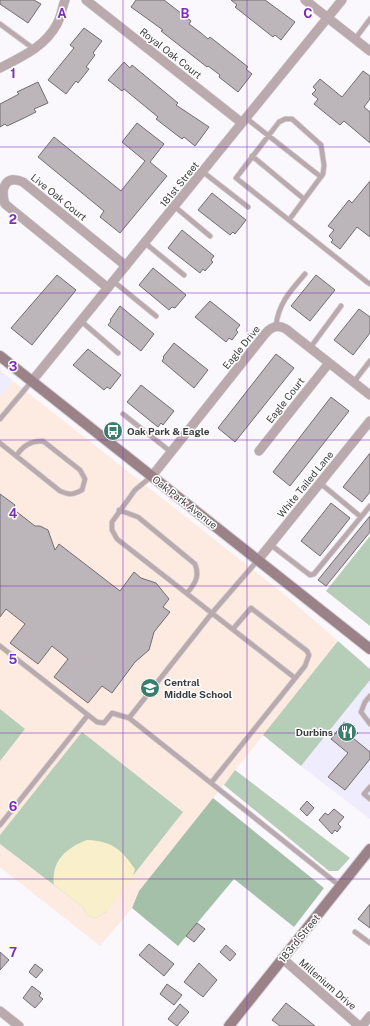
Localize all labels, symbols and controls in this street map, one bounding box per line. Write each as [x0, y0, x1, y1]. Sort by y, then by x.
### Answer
text: A [57, 6, 67, 21]
text: B [181, 6, 190, 21]
text: C [303, 6, 313, 21]
street label: Royal Oak Court [138, 25, 204, 81]
text: 1 [10, 66, 16, 81]
street label: 181st Street [157, 159, 201, 209]
street label: Live Oak Court [29, 171, 89, 223]
text: 2 [9, 212, 17, 227]
street label: Eagle Drive [220, 323, 262, 371]
text: 3 [9, 359, 18, 374]
street label: Eagle Court [263, 375, 307, 425]
bus stop icon: Oak Park & Eagle [102, 420, 124, 442]
place label: Oak Park & Eagle [127, 425, 210, 437]
street label: White Tailed Lane [274, 448, 336, 520]
street label: Oak Park Avenue [150, 473, 220, 531]
text: 4 [9, 506, 18, 521]
text: 5 [9, 652, 18, 667]
place label: Central Middle School [164, 676, 232, 700]
school or university icon: Central Middle School [139, 677, 161, 699]
restaurant icon: Durbins [336, 721, 358, 743]
place label: Durbins [296, 726, 333, 738]
text: 6 [9, 799, 18, 814]
street label: 183rd Street [276, 912, 322, 964]
text: 7 [9, 945, 17, 960]
street label: Millenium Drive [297, 956, 359, 1012]

